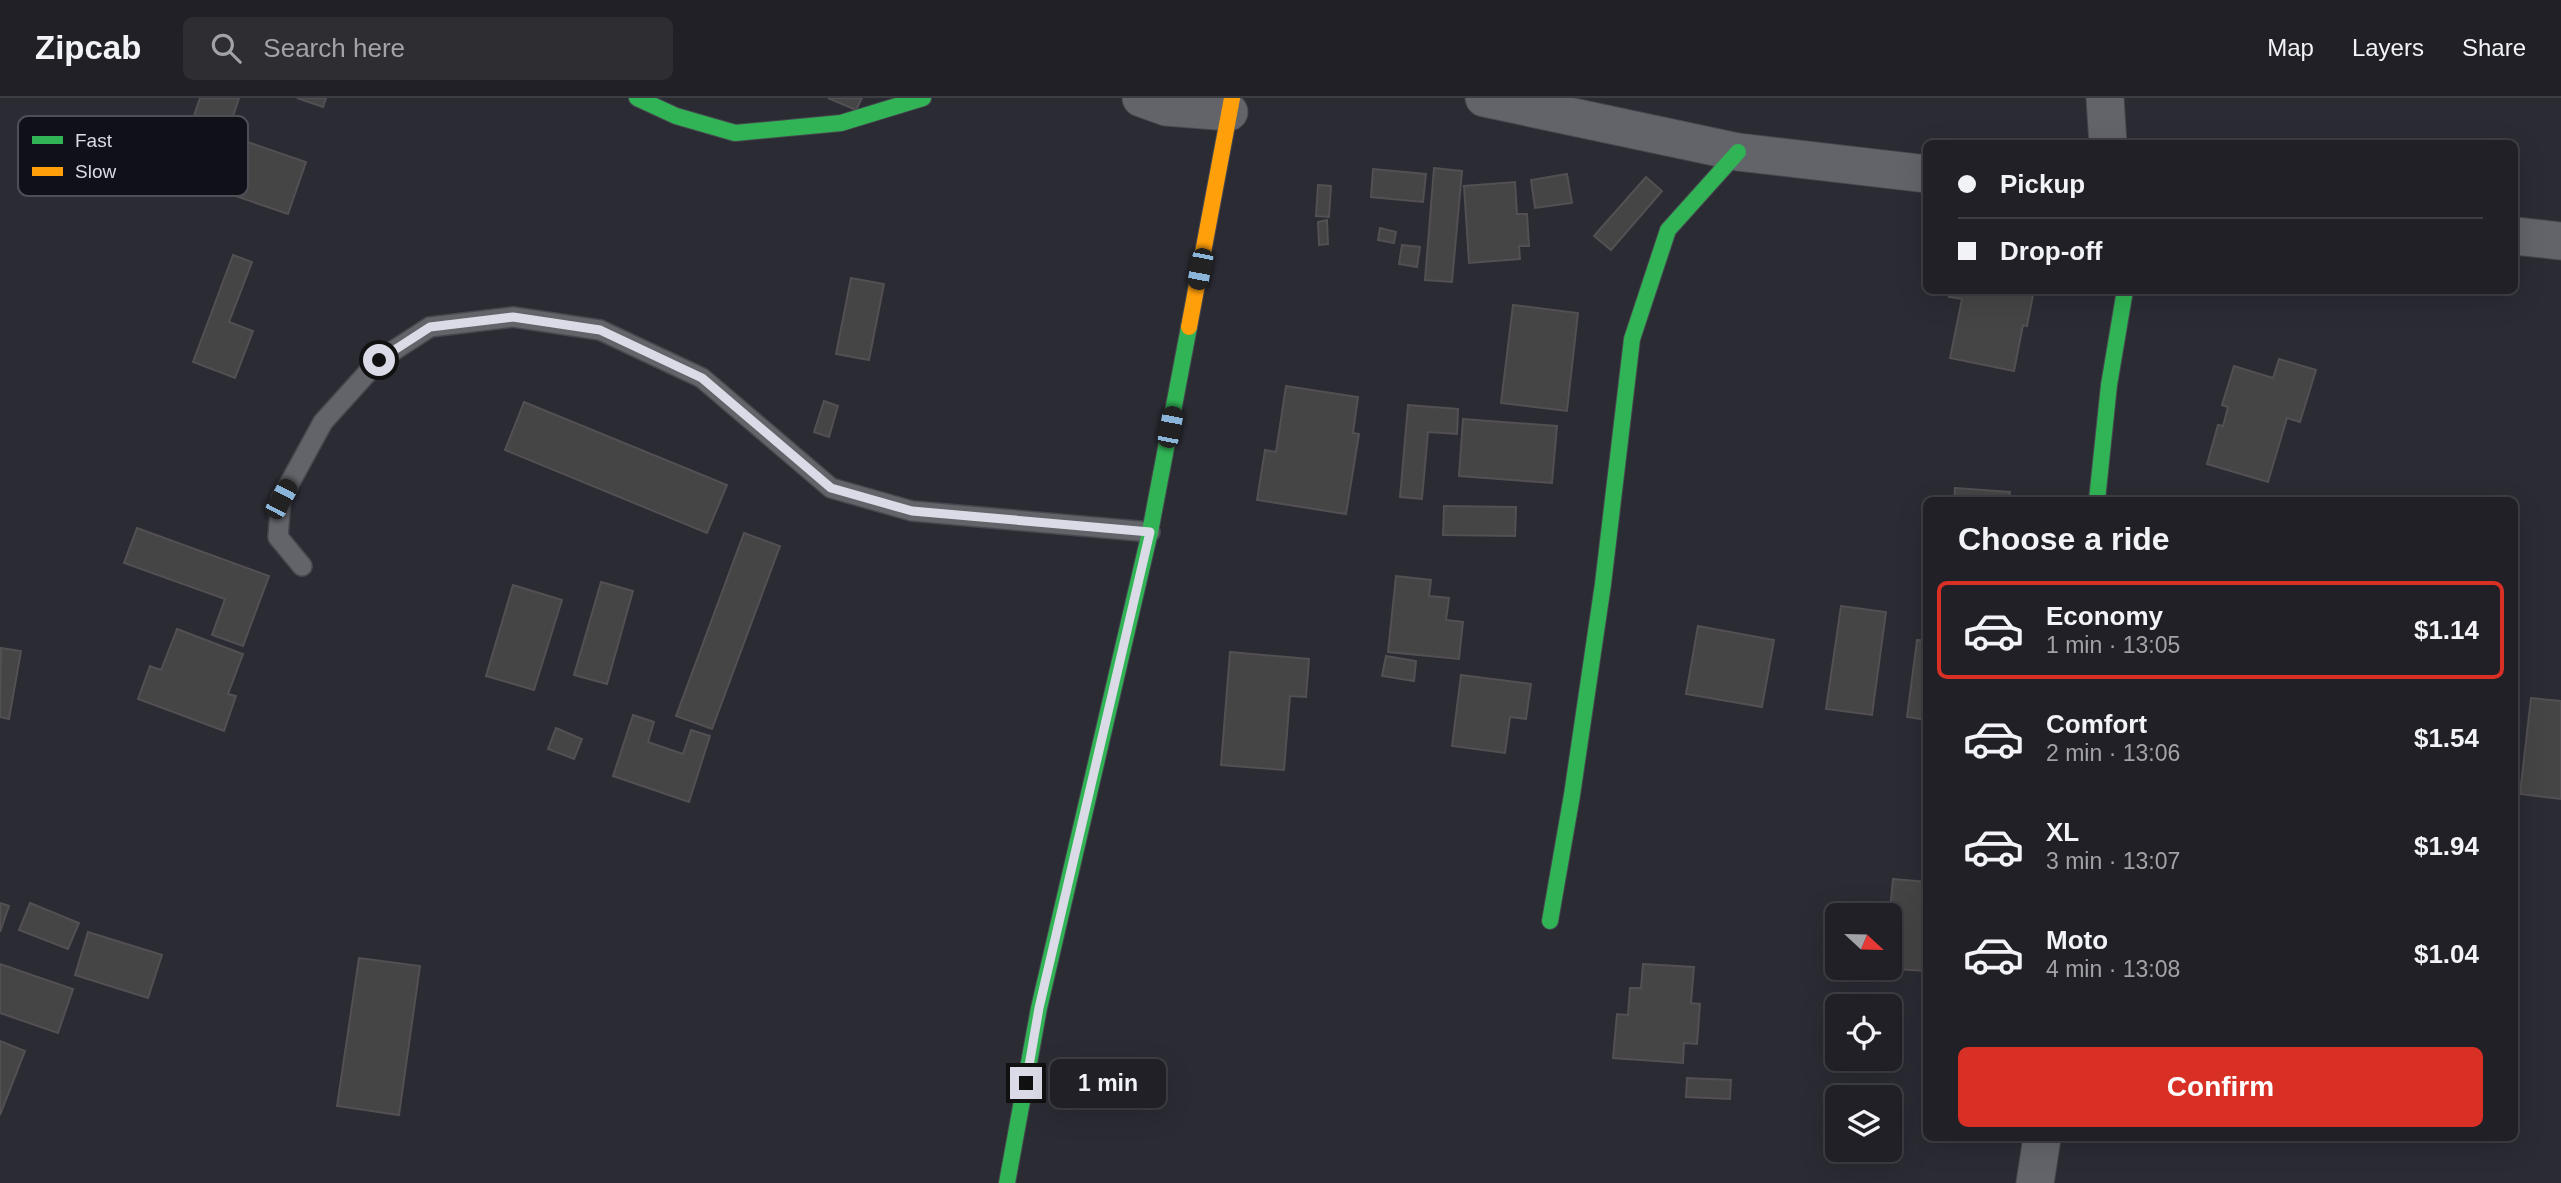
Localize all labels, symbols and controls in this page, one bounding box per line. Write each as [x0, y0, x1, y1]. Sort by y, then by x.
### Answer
search box [183, 17, 673, 80]
text: Zipcab [35, 29, 141, 66]
icon: search [207, 29, 245, 67]
text: Search here [263, 33, 405, 63]
text: Map [2267, 34, 2314, 61]
text: Layers [2352, 34, 2424, 61]
text: Share [2462, 34, 2526, 61]
legend [18, 116, 248, 196]
text: Fast [75, 130, 113, 151]
text: Slow [75, 161, 116, 182]
text: Pickup [2000, 169, 2085, 199]
text: Drop-off [2000, 236, 2103, 266]
car [1186, 246, 1215, 292]
route start [363, 344, 395, 376]
car [1156, 404, 1185, 450]
car [262, 476, 301, 522]
text: Choose a ride [1958, 521, 2170, 557]
icon: car [1962, 599, 2025, 662]
text: Economy [2046, 601, 2163, 631]
text: $1.14 [2414, 615, 2479, 645]
text: 1 min · 13:05 [2046, 632, 2180, 658]
icon: car [1962, 707, 2025, 770]
text: Comfort [2046, 709, 2147, 739]
text: $1.54 [2414, 723, 2479, 753]
text: 2 min · 13:06 [2046, 740, 2180, 766]
icon: car [1962, 815, 2025, 878]
text: XL [2046, 817, 2079, 847]
text: $1.94 [2414, 831, 2479, 861]
text: 3 min · 13:07 [2046, 848, 2180, 874]
north arrow [1825, 903, 1902, 980]
map controls [1825, 903, 1902, 1162]
icon: car [1962, 923, 2025, 986]
text: Moto [2046, 925, 2108, 955]
text: $1.04 [2414, 939, 2479, 969]
text: 4 min · 13:08 [2046, 956, 2180, 982]
button: locate [1825, 994, 1902, 1071]
button: Confirm [1958, 1047, 2483, 1127]
callout: 1 min [1050, 1058, 1166, 1108]
route end [1010, 1067, 1042, 1099]
text: 1 min [1078, 1070, 1138, 1096]
button: layers [1825, 1085, 1902, 1162]

